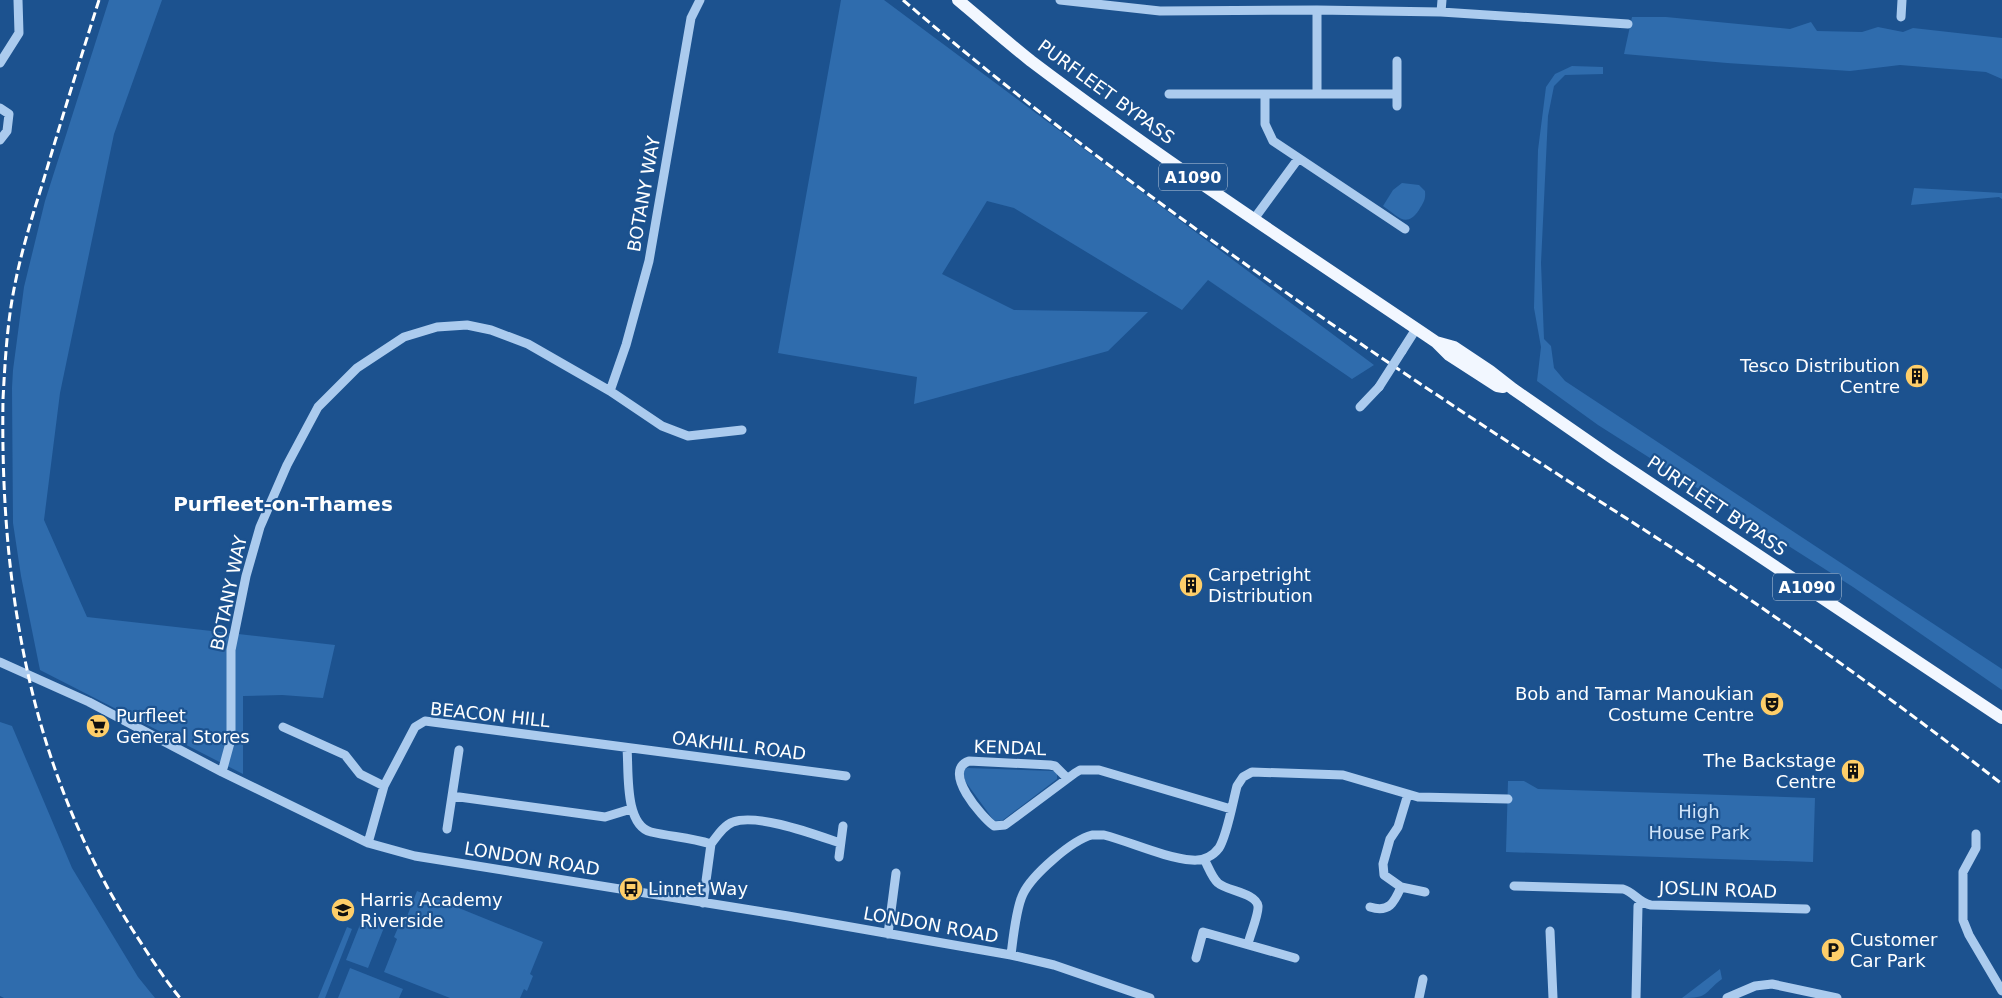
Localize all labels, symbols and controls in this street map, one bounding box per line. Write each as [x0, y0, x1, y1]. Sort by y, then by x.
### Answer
street label: PURFLEET BYPASS [1034, 35, 1179, 148]
street label: BOTANY WAY [623, 133, 664, 253]
road number: A1090 [1159, 163, 1227, 190]
place label: Tesco Distribution Centre [1739, 355, 1900, 397]
building icon: Tesco Distribution Centre [1904, 363, 1930, 389]
street label: PURFLEET BYPASS [1644, 451, 1791, 560]
district label: Purfleet-on-Thames [173, 492, 393, 516]
street label: BOTANY WAY [206, 533, 251, 652]
place label: Carpetright Distribution [1208, 564, 1313, 606]
building icon: Carpetright Distribution [1178, 572, 1204, 598]
road number: A1090 [1773, 574, 1841, 600]
place label: Bob and Tamar Manoukian Costume Centre [1515, 683, 1754, 725]
theatre icon: Bob and Tamar Manoukian Costume Centre [1759, 691, 1785, 717]
street label: BEACON HILL [429, 698, 551, 731]
place label: Purfleet General Stores [116, 705, 250, 747]
supermarket icon: Purfleet General Stores [85, 713, 111, 739]
street label: OAKHILL ROAD [671, 727, 807, 764]
street label: KENDAL [973, 736, 1047, 759]
place label: The Backstage Centre [1702, 750, 1836, 792]
building icon: The Backstage Centre [1840, 758, 1866, 784]
park label: High House Park [1648, 801, 1750, 843]
street label: LONDON ROAD [463, 837, 601, 880]
bus stop icon: Linnet Way [618, 876, 644, 902]
street label: JOSLIN ROAD [1658, 877, 1777, 902]
place label: Linnet Way [648, 878, 748, 899]
place label: Harris Academy Riverside [360, 889, 503, 931]
school or university icon: Harris Academy Riverside [330, 897, 356, 923]
street label: LONDON ROAD [862, 902, 1000, 947]
place label: Customer Car Park [1850, 929, 1938, 971]
parking icon: Customer Car Park [1820, 937, 1846, 963]

